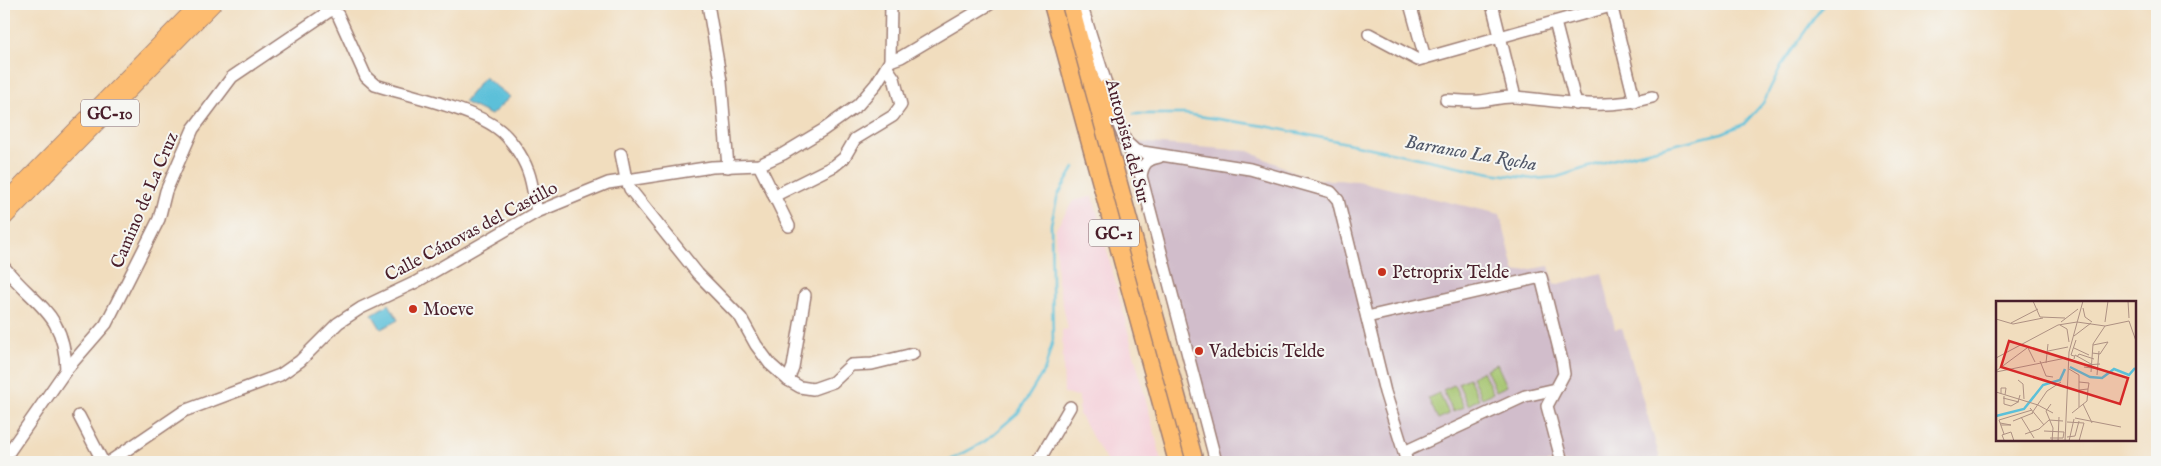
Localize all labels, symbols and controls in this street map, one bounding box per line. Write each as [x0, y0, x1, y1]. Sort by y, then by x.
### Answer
street label: Autopista del Sur [1099, 76, 1154, 207]
road number: GC-10 [81, 100, 139, 126]
street label: Camino de La Cruz [106, 129, 184, 272]
water label: Barranco La Rocha [1403, 131, 1538, 177]
street label: Calle Cánovas del Castillo [381, 177, 562, 288]
road number: GC-1 [1089, 220, 1139, 247]
place label: Petroprix Telde [1392, 262, 1509, 285]
marker: Petroprix Telde [1376, 266, 1388, 278]
place label: Moeve [423, 299, 474, 322]
inset map [1996, 301, 2136, 441]
marker: Moeve [407, 303, 419, 315]
place label: Vadebicis Telde [1208, 341, 1325, 364]
marker: Vadebicis Telde [1193, 345, 1205, 357]

